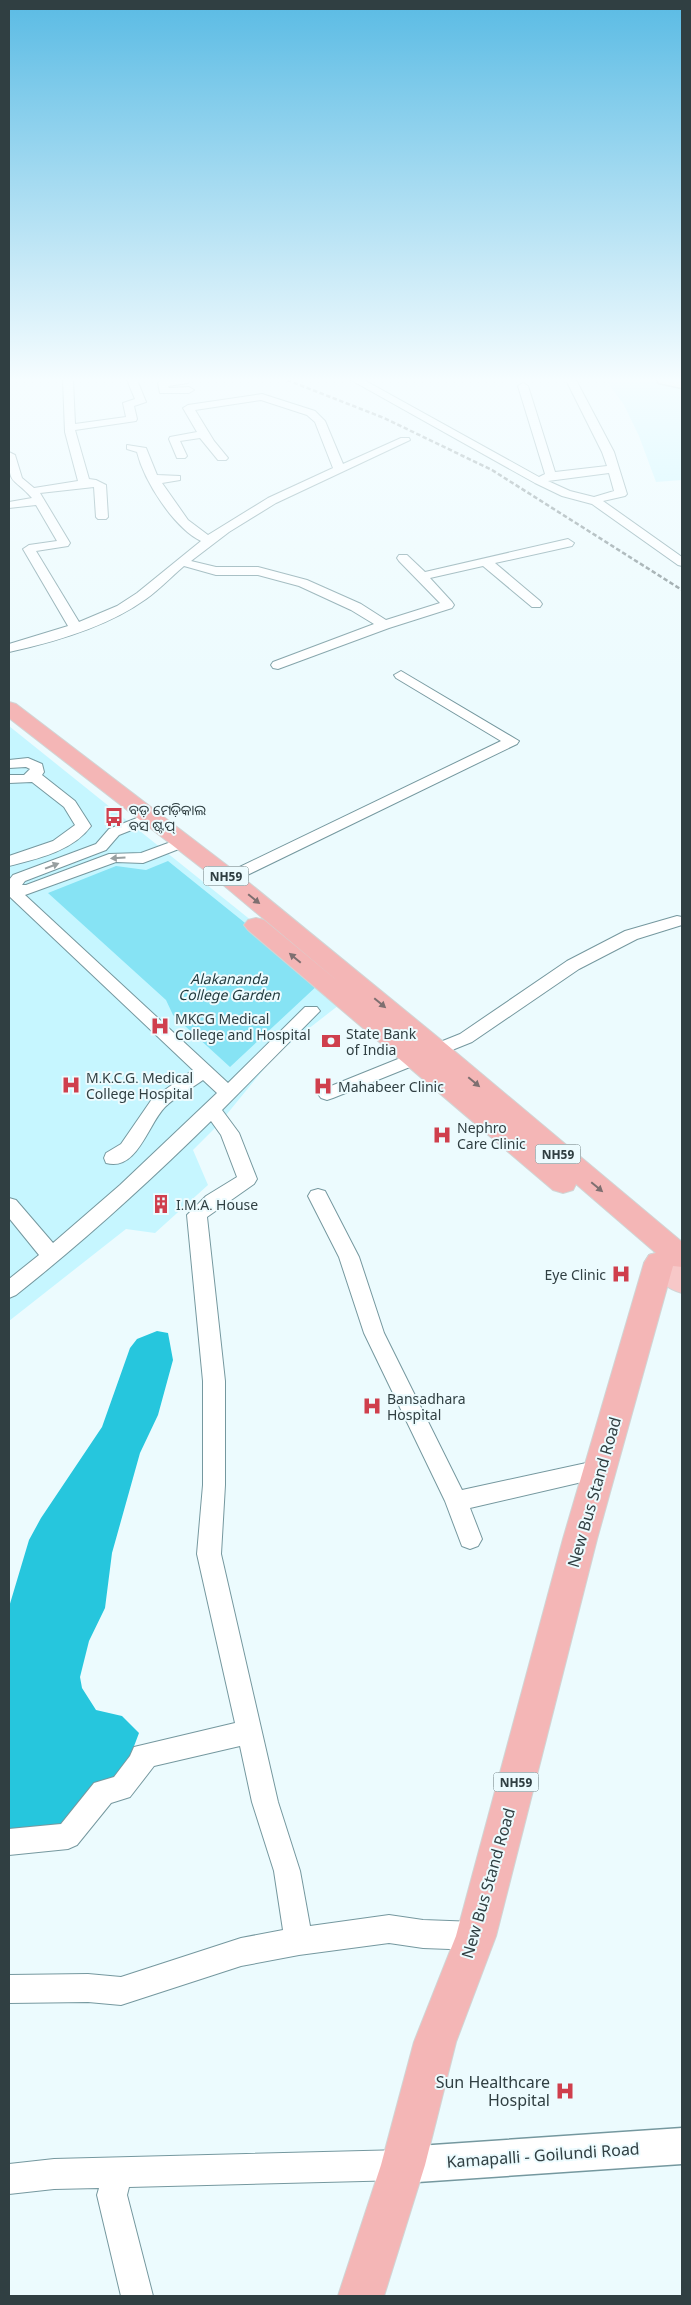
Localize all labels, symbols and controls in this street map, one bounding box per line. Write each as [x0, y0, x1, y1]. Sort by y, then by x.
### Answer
place label: ବଡ଼ ମେଡ଼ିକାଲ ବସ ଷ୍ଟପ୍ [129, 800, 206, 835]
bus stop icon: ବଡ଼ ମେଡ଼ିକାଲ ବସ ଷ୍ଟପ୍ [103, 806, 125, 828]
one-way arrow [110, 854, 126, 862]
one-way arrow [44, 862, 59, 869]
road number: NH59 [204, 866, 248, 886]
one-way arrow [248, 894, 261, 905]
one-way arrow [290, 952, 302, 964]
park label: Alakananda College Garden [178, 969, 281, 1004]
one-way arrow [373, 997, 386, 1008]
place label: MKCG Medical College and Hospital [175, 1009, 311, 1044]
hospital icon: MKCG Medical College and Hospital [149, 1015, 171, 1037]
place label: State Bank of India [346, 1024, 417, 1059]
bank icon: State Bank of India [320, 1030, 342, 1052]
place label: M.K.C.G. Medical College Hospital [86, 1068, 193, 1103]
hospital icon: M.K.C.G. Medical College Hospital [60, 1074, 82, 1096]
hospital icon: Mahabeer Clinic [312, 1075, 334, 1097]
one-way arrow [467, 1076, 479, 1088]
place label: Mahabeer Clinic [338, 1077, 444, 1096]
place label: Nephro Care Clinic [457, 1118, 526, 1153]
hospital icon: Nephro Care Clinic [431, 1124, 453, 1146]
road number: NH59 [536, 1144, 580, 1164]
one-way arrow [591, 1182, 604, 1193]
building icon: I.M.A. House [150, 1193, 172, 1215]
place label: I.M.A. House [176, 1195, 258, 1214]
hospital icon: Eye Clinic [610, 1263, 632, 1285]
place label: Eye Clinic [545, 1265, 606, 1284]
place label: Bansadhara Hospital [387, 1389, 466, 1424]
hospital icon: Bansadhara Hospital [361, 1395, 383, 1417]
street label: New Bus Stand Road [562, 1414, 626, 1570]
road number: NH59 [494, 1772, 538, 1791]
street label: New Bus Stand Road [456, 1805, 520, 1961]
place label: Sun Healthcare Hospital [436, 2071, 550, 2111]
hospital icon: Sun Healthcare Hospital [554, 2080, 576, 2102]
street label: Kamapalli - Goilundi Road [446, 2137, 640, 2173]

